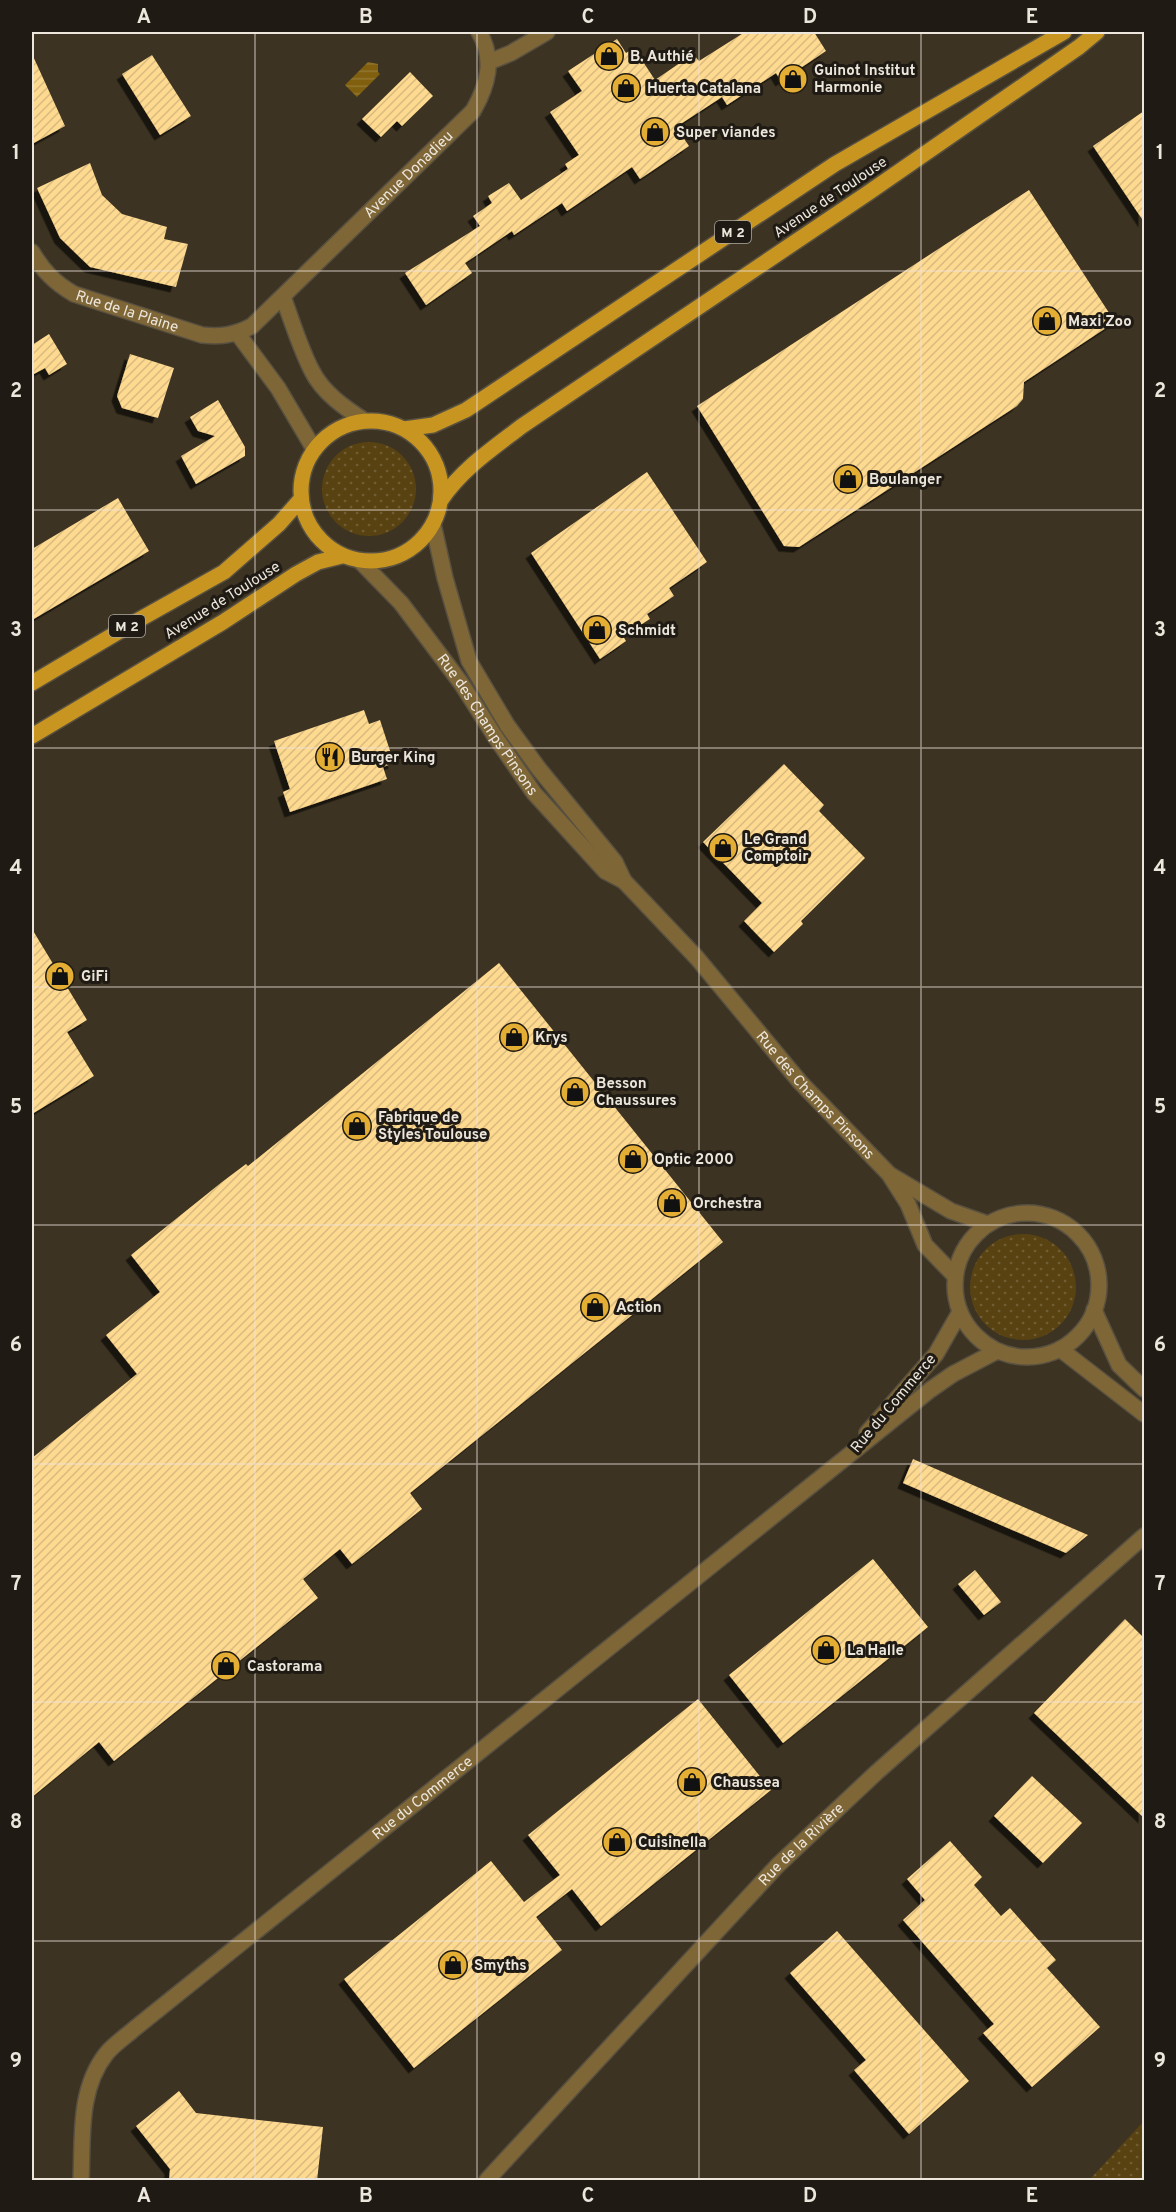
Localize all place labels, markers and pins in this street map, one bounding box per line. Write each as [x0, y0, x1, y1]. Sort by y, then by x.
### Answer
shop icon: B. Authié [593, 40, 625, 72]
place label: B. Authié [630, 48, 694, 67]
place label: Guinot Institut Harmonie [814, 62, 916, 98]
shop icon: Guinot Institut Harmonie [777, 63, 809, 95]
shop icon: Huerta Catalana [610, 72, 642, 104]
place label: Huerta Catalana [647, 80, 761, 99]
shop icon: Super viandes [639, 116, 671, 148]
place label: Super viandes [676, 124, 776, 143]
shop icon: Maxi Zoo [1031, 305, 1063, 337]
place label: Maxi Zoo [1068, 313, 1132, 332]
shop icon: Boulanger [832, 463, 864, 495]
place label: Boulanger [869, 471, 943, 490]
shop icon: Schmidt [581, 614, 613, 646]
place label: Schmidt [618, 622, 676, 641]
restaurant icon: Burger King [314, 741, 346, 773]
place label: Burger King [351, 749, 436, 768]
place label: Le Grand Comptoir [744, 831, 809, 867]
shop icon: Le Grand Comptoir [707, 832, 739, 864]
shop icon: GiFi [44, 960, 76, 992]
place label: GiFi [81, 968, 108, 987]
shop icon: Krys [498, 1021, 530, 1053]
place label: Krys [535, 1029, 568, 1048]
place label: Besson Chaussures [596, 1075, 677, 1111]
shop icon: Besson Chaussures [559, 1076, 591, 1108]
place label: Fabrique de Styles Toulouse [378, 1109, 487, 1145]
shop icon: Fabrique de Styles Toulouse [341, 1110, 373, 1142]
shop icon: Optic 2000 [617, 1143, 649, 1175]
place label: Optic 2000 [654, 1151, 734, 1170]
shop icon: Orchestra [656, 1187, 688, 1219]
place label: Orchestra [693, 1195, 762, 1214]
shop icon: Action [579, 1291, 611, 1323]
place label: Action [616, 1299, 662, 1318]
shop icon: La Halle [810, 1634, 842, 1666]
place label: La Halle [847, 1642, 904, 1661]
shop icon: Castorama [210, 1650, 242, 1682]
place label: Castorama [247, 1658, 322, 1677]
shop icon: Chaussea [676, 1766, 708, 1798]
place label: Chaussea [713, 1774, 780, 1793]
shop icon: Cuisinella [601, 1826, 633, 1858]
place label: Cuisinella [638, 1834, 707, 1853]
shop icon: Smyths [437, 1949, 469, 1981]
place label: Smyths [474, 1957, 527, 1976]

